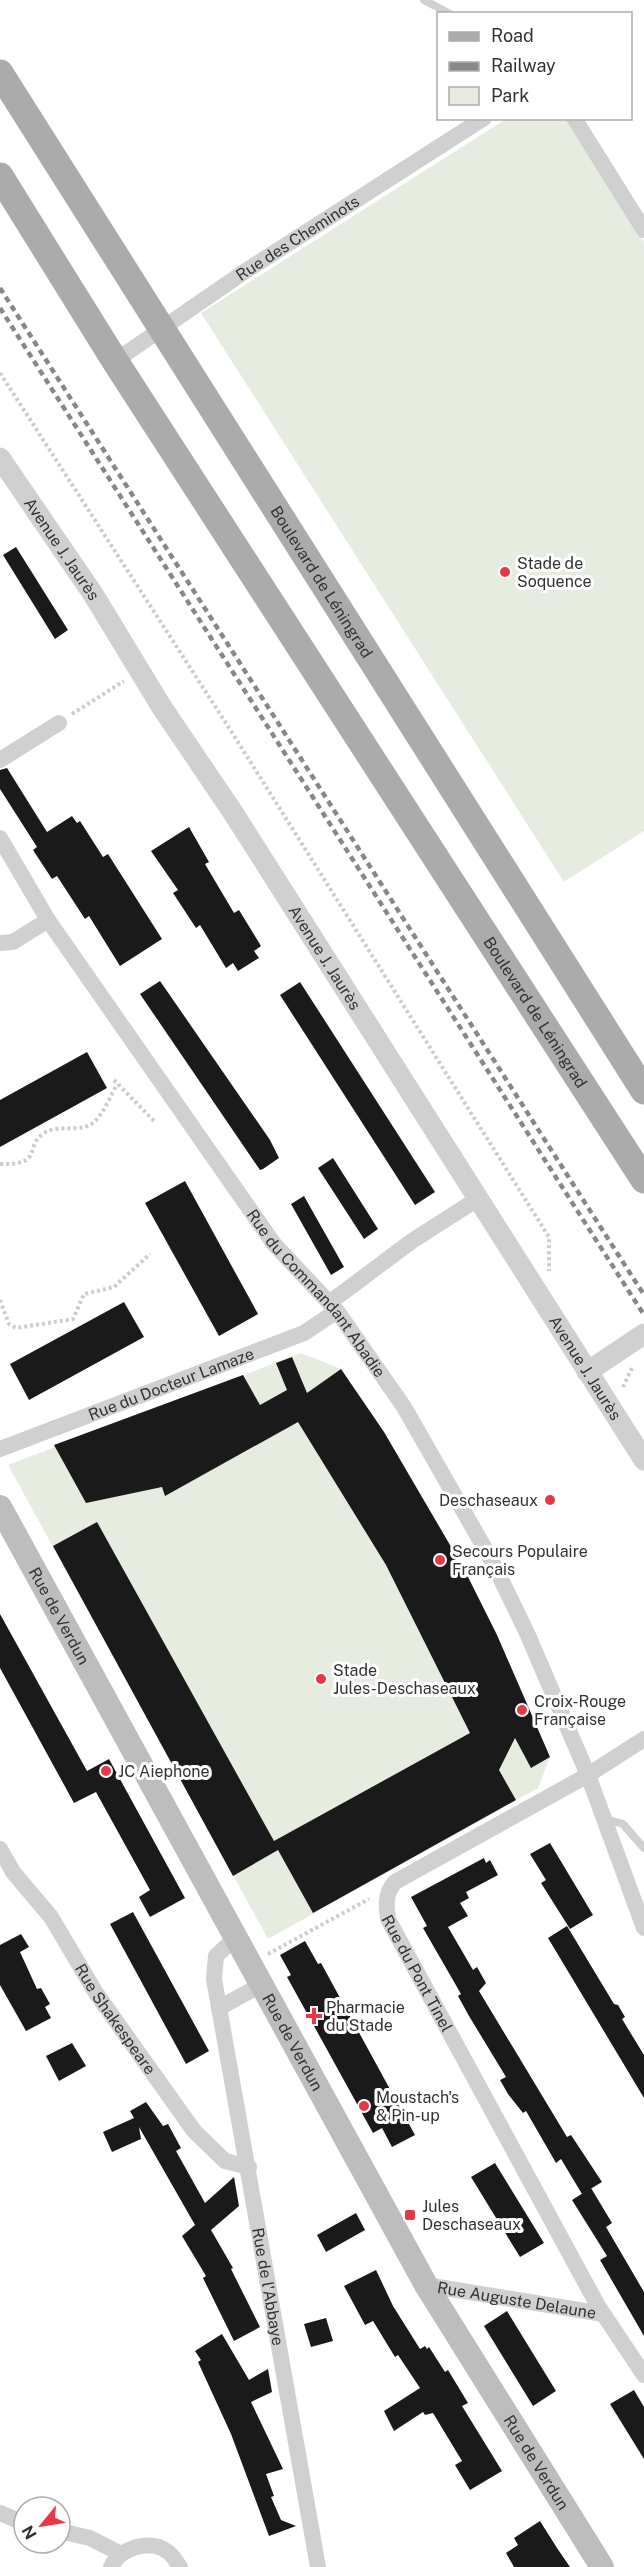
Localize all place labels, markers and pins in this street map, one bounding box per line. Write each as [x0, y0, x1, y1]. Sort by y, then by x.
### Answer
place label: Stade de Soquence [517, 554, 592, 591]
marker: Stade de Soquence [498, 565, 512, 579]
place label: Deschaseaux [439, 1491, 538, 1510]
marker: Deschaseaux [543, 1493, 557, 1507]
place label: Secours Populaire Français [452, 1542, 588, 1579]
marker: Secours Populaire Français [433, 1553, 447, 1567]
place label: Stade Jules-Deschaseaux [333, 1661, 476, 1698]
marker: Stade Jules-Deschaseaux [314, 1672, 328, 1686]
place label: Croix-Rouge Française [534, 1692, 626, 1729]
marker: Croix-Rouge Française [515, 1703, 529, 1717]
place label: JC Aiephone [118, 1762, 210, 1781]
marker: JC Aiephone [99, 1764, 113, 1778]
place label: Pharmacie du Stade [326, 1998, 405, 2035]
marker: Pharmacie du Stade [307, 2009, 321, 2023]
place label: Moustach's & Pin-up [376, 2088, 459, 2125]
marker: Moustach's & Pin-up [357, 2099, 371, 2113]
place label: Jules Deschaseaux [422, 2197, 521, 2234]
marker: Jules Deschaseaux [403, 2208, 417, 2222]

